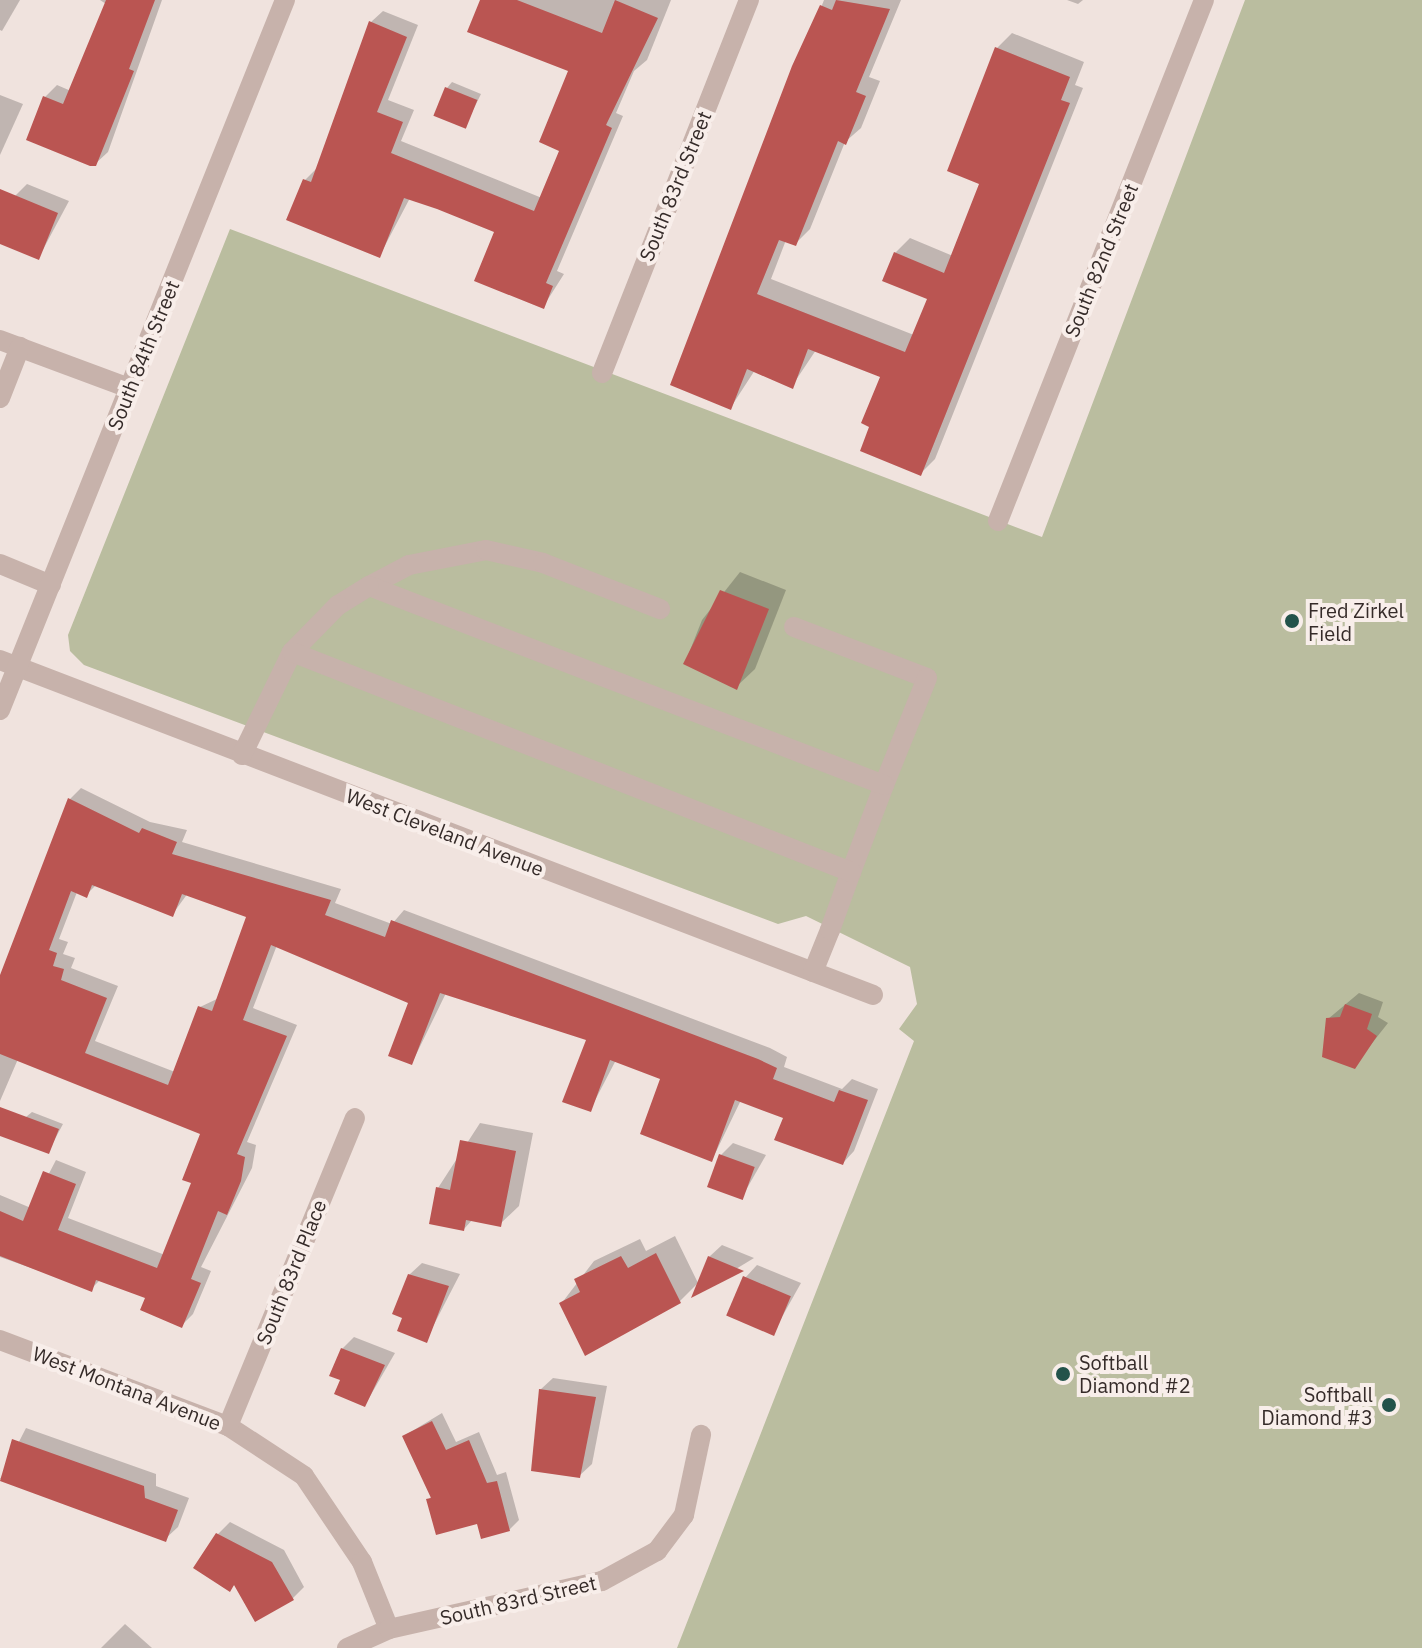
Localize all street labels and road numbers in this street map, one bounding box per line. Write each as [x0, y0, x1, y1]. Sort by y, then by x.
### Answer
street label: South 83rd Street [634, 107, 716, 265]
street label: South 82nd Street [1059, 180, 1143, 340]
street label: South 84th Street [102, 277, 184, 433]
street label: West Cleveland Avenue [343, 783, 547, 881]
street label: South 83rd Place [251, 1196, 331, 1348]
street label: West Montana Avenue [29, 1341, 225, 1435]
street label: South 83rd Street [438, 1570, 598, 1630]

